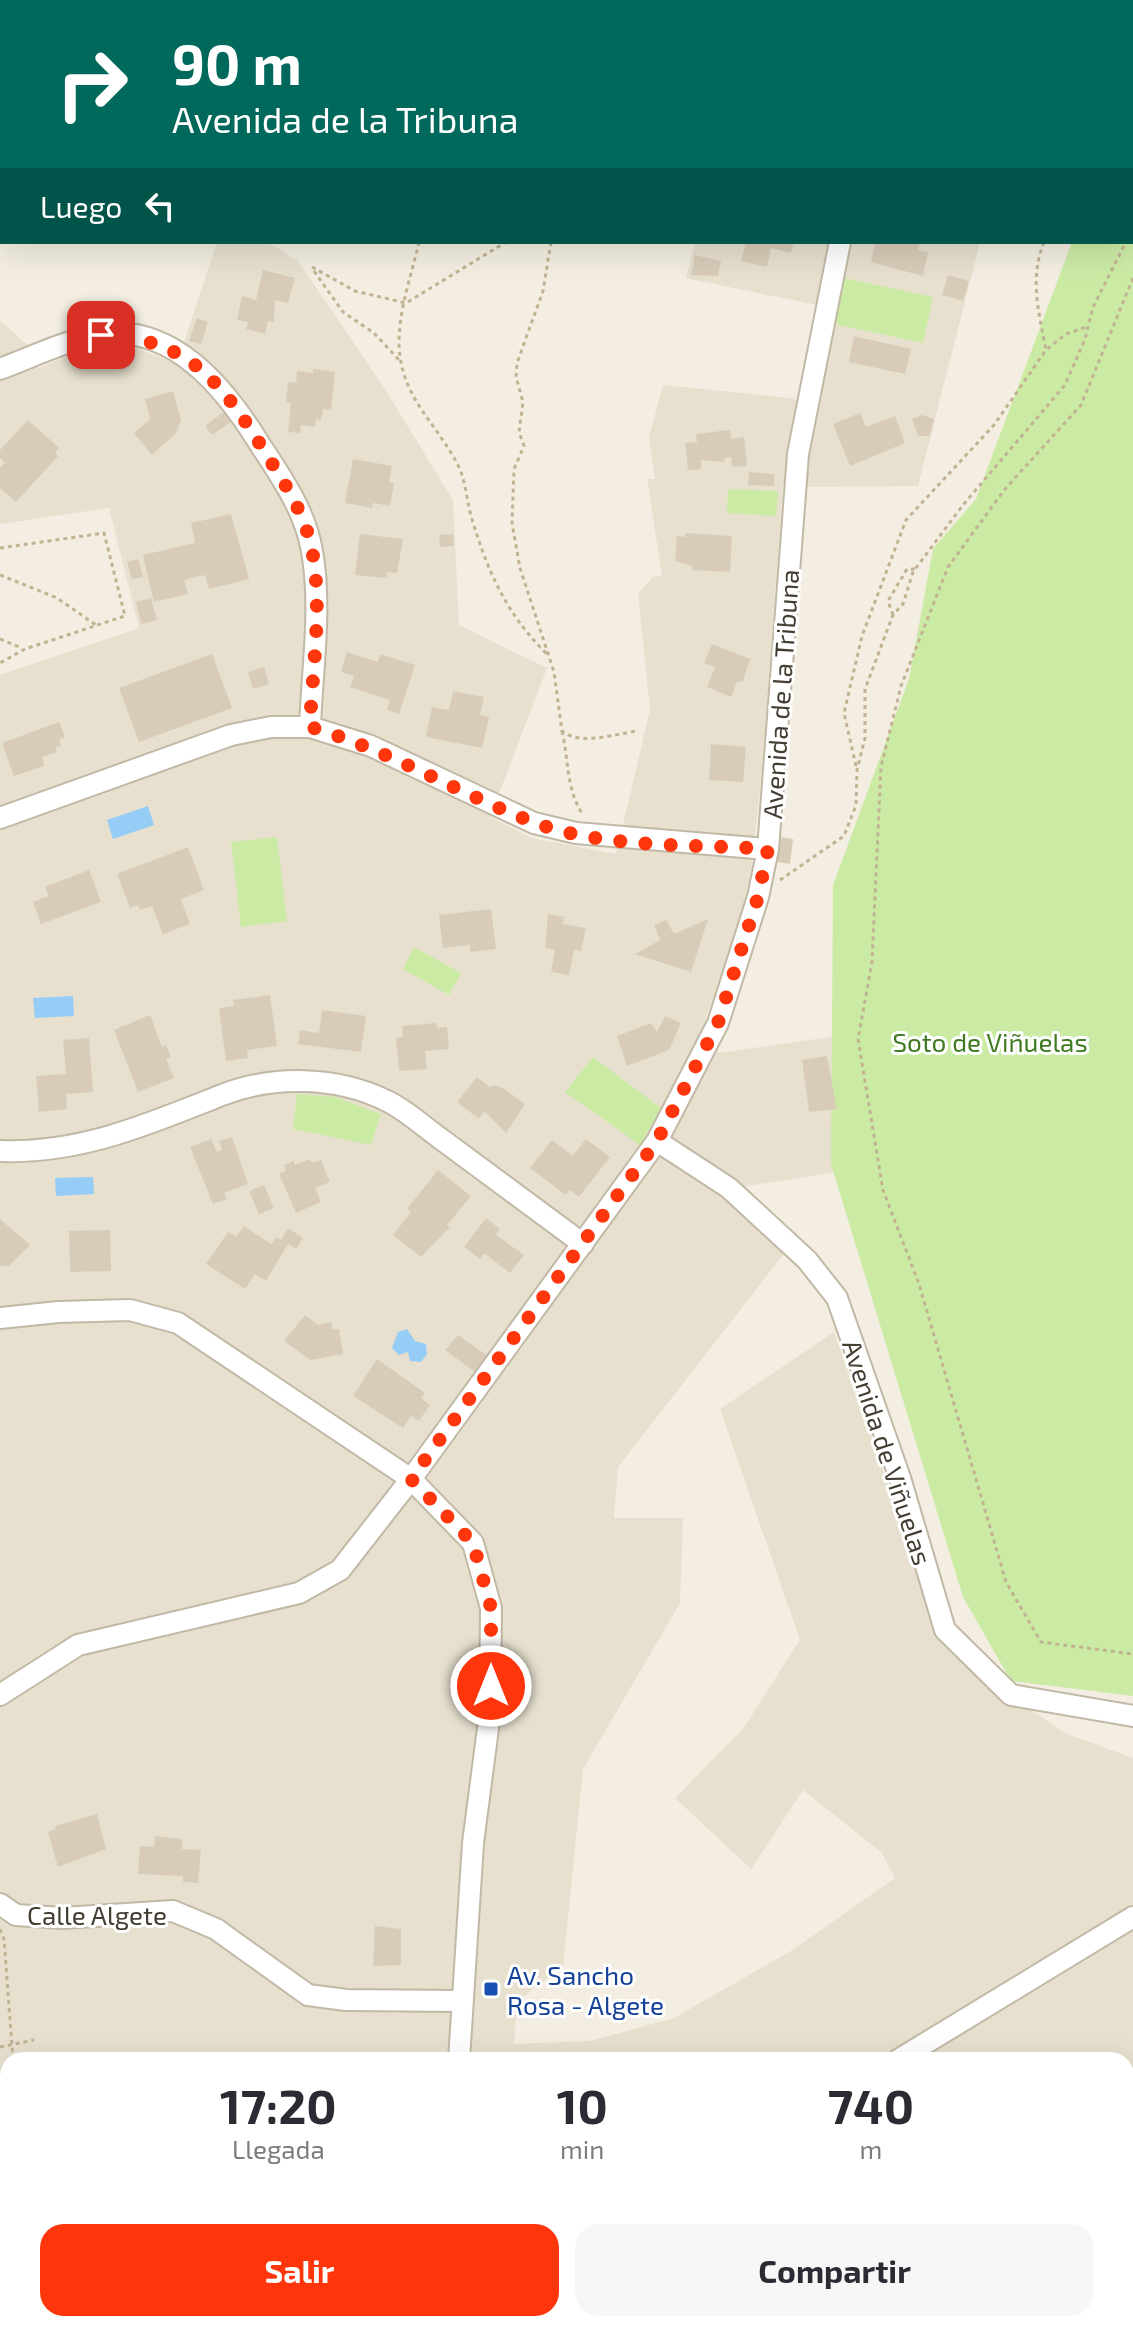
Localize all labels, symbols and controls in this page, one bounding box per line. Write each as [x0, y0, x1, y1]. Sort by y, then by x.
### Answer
text: 90 m [172, 29, 302, 96]
icon: right [40, 32, 144, 136]
text: Avenida de la Tribuna [172, 97, 518, 140]
icon: left [138, 184, 182, 228]
text: Luego [40, 188, 122, 224]
pin [67, 301, 135, 369]
icon: arrive [79, 313, 123, 357]
street label: Avenida de la Tribuna [756, 568, 804, 820]
park label: Soto de Viñuelas [892, 1026, 1088, 1057]
street label: Avenida de Viñuelas [837, 1335, 939, 1569]
position arrow [449, 1644, 533, 1728]
street label: Calle Algete [27, 1899, 167, 1930]
place label: Av. Sancho Rosa - Algete [507, 1959, 664, 2020]
marker: Av. Sancho Rosa - Algete [482, 1980, 500, 1998]
text: 17:20 [220, 2076, 337, 2134]
text: 10 [557, 2076, 608, 2134]
text: 740 [828, 2076, 914, 2134]
text: Llegada [232, 2133, 325, 2164]
text: min [560, 2133, 604, 2164]
text: m [859, 2133, 882, 2164]
button: Salir [40, 2224, 559, 2316]
button: Compartir [575, 2224, 1094, 2316]

